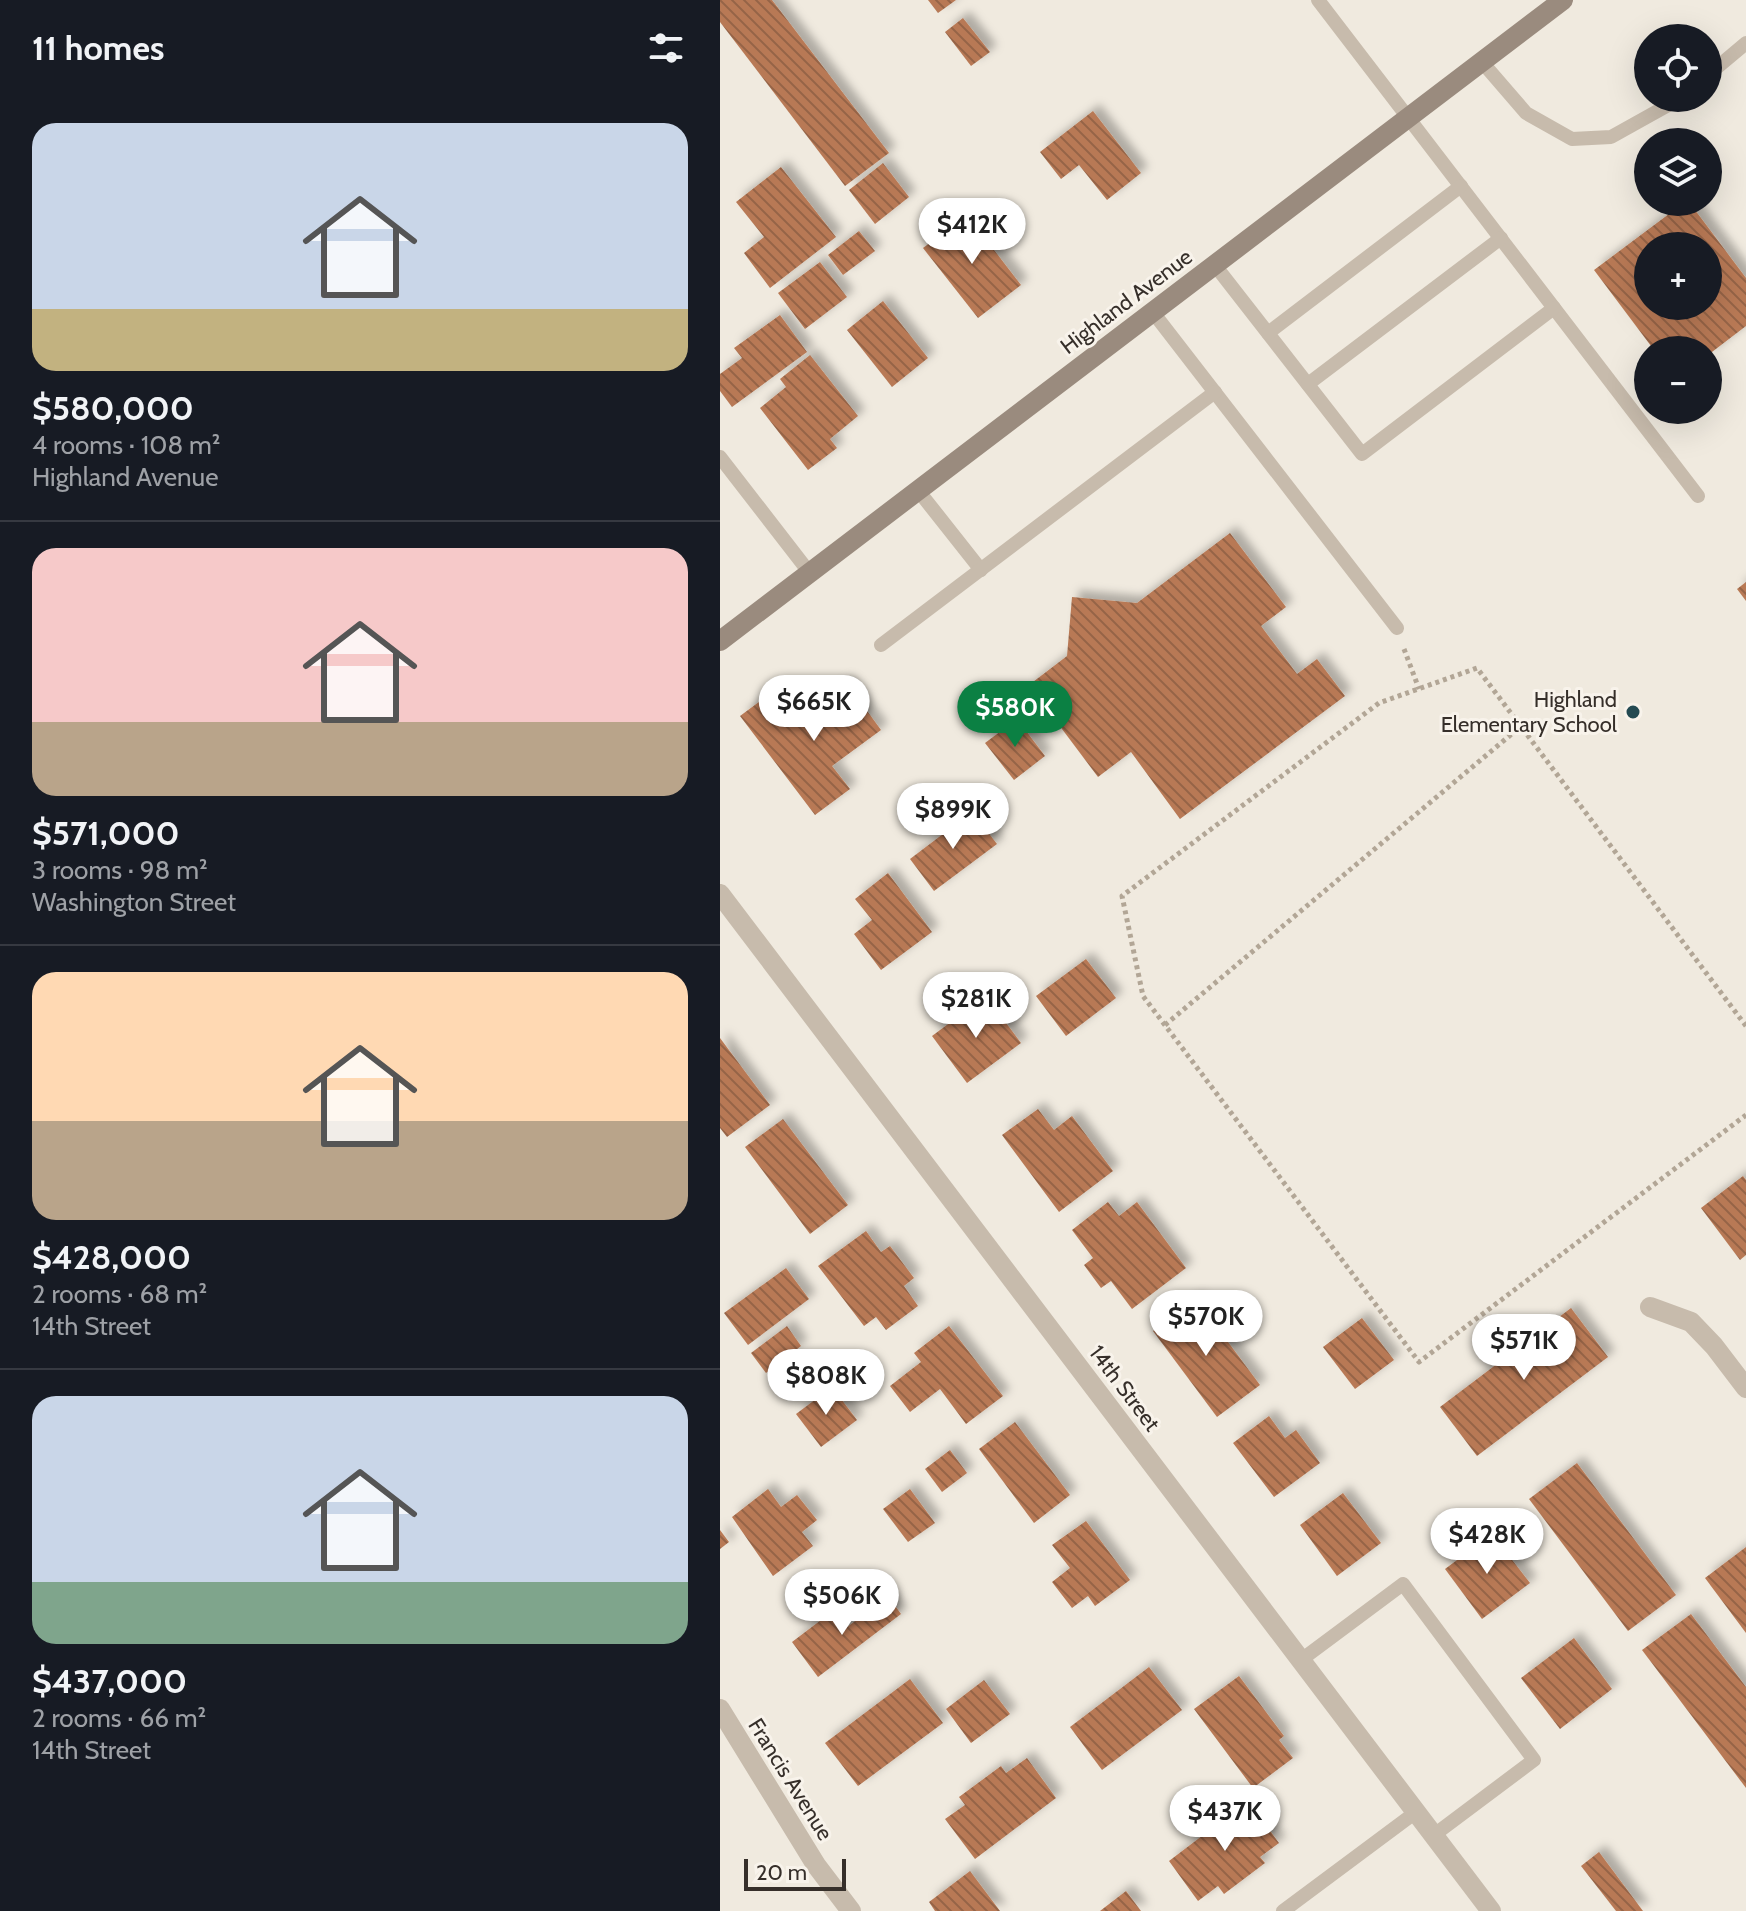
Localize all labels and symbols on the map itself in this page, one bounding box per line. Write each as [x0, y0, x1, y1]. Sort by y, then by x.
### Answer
pin: $412K [916, 198, 1028, 266]
street label: Highland Avenue [1055, 243, 1197, 360]
pin: $665K [758, 675, 870, 743]
pin: $580K [959, 681, 1071, 749]
place label: Highland Elementary School [1441, 686, 1618, 738]
marker: Highland Elementary School [1624, 703, 1642, 721]
pin: $899K [897, 783, 1009, 851]
pin: $281K [920, 972, 1032, 1040]
pin: $570K [1150, 1290, 1262, 1358]
pin: $571K [1468, 1314, 1580, 1382]
street label: 14th Street [1084, 1340, 1166, 1437]
pin: $808K [770, 1349, 882, 1417]
pin: $428K [1431, 1508, 1543, 1576]
pin: $506K [786, 1569, 898, 1637]
street label: Francis Avenue [742, 1713, 839, 1845]
pin: $437K [1169, 1785, 1281, 1853]
scale bar [744, 1855, 846, 1891]

